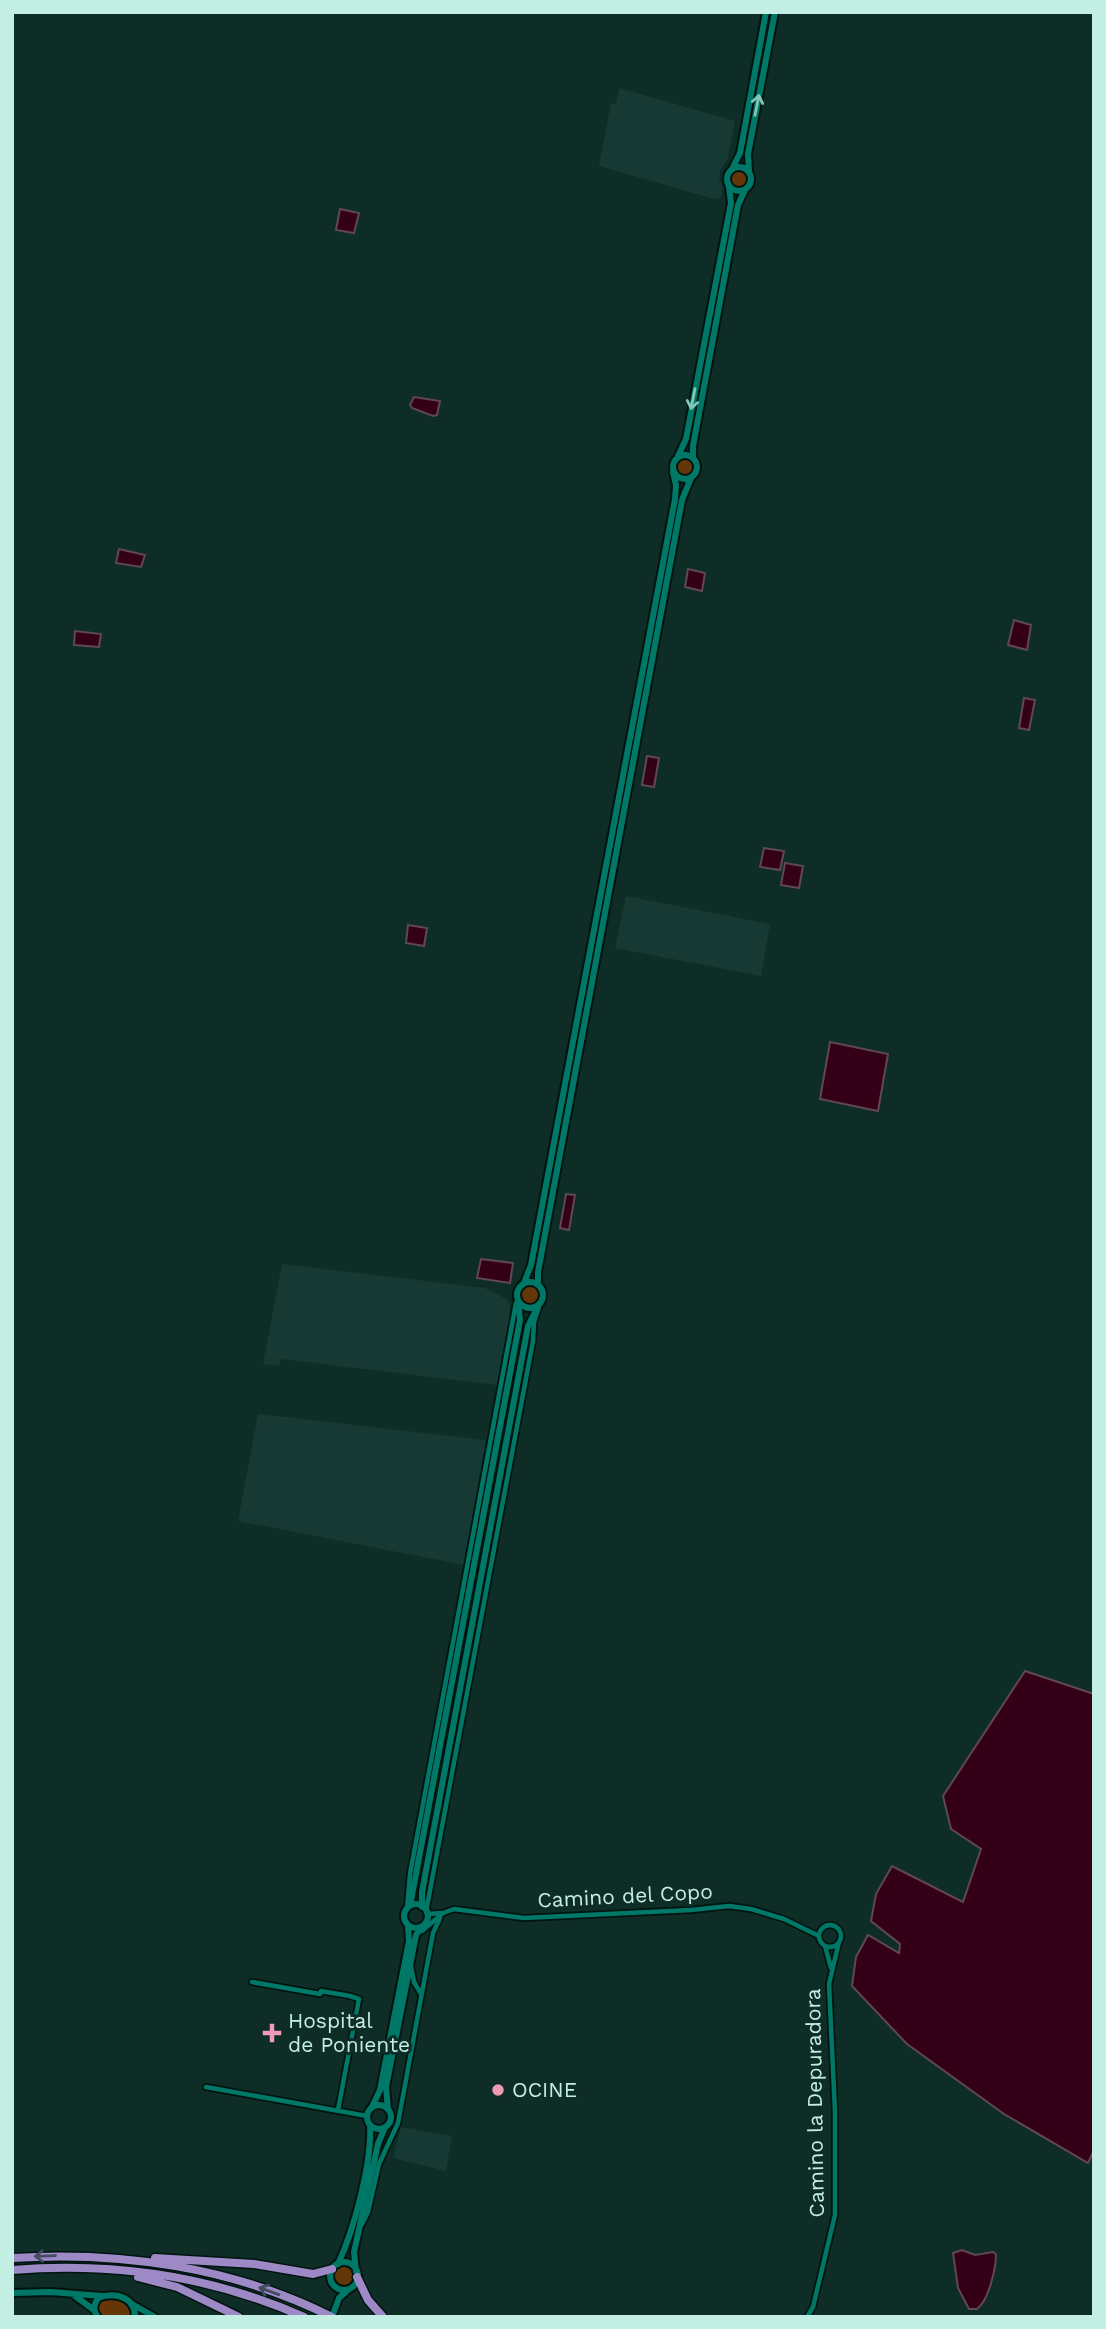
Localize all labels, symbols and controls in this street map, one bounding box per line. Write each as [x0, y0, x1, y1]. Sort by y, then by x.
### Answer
one-way arrow [751, 94, 765, 117]
one-way arrow [686, 387, 700, 410]
street label: Camino del Copo [537, 1878, 713, 1913]
street label: Camino la Depuradora [800, 1988, 829, 2218]
place label: Hospital de Poniente [288, 2008, 410, 2057]
marker: Hospital de Poniente [262, 2023, 282, 2043]
place label: OCINE [512, 2077, 577, 2102]
marker: OCINE [490, 2082, 506, 2098]
one-way arrow [34, 2250, 57, 2263]
one-way arrow [258, 2283, 280, 2296]

